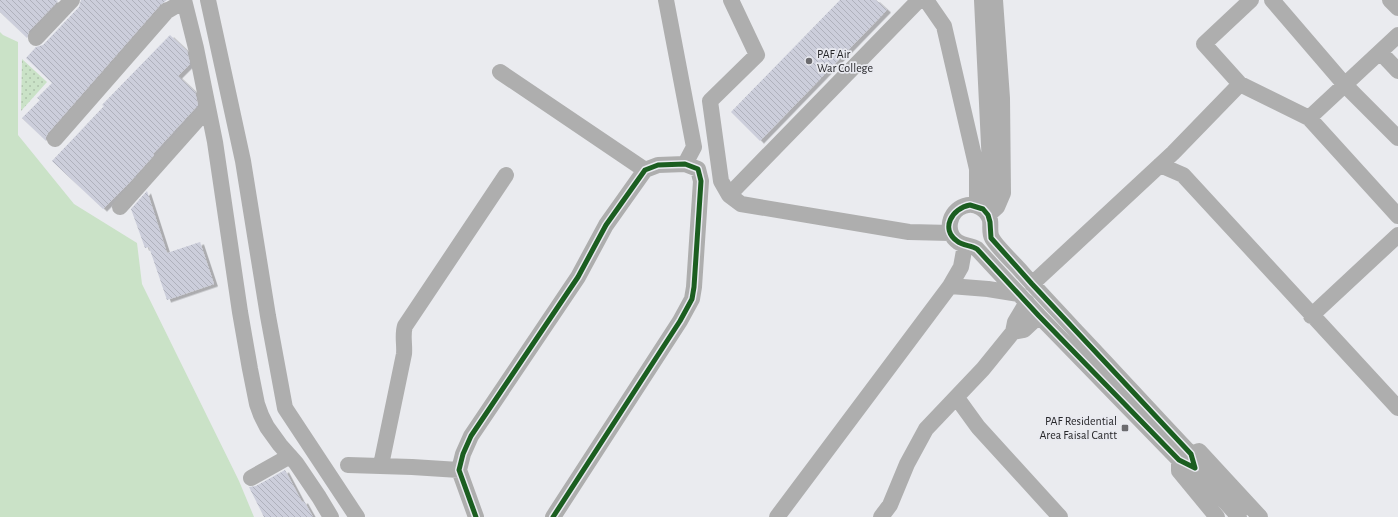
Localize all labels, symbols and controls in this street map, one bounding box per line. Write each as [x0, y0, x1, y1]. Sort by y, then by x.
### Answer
place label: PAF Air War College [817, 48, 873, 74]
marker: PAF Air War College [804, 56, 814, 66]
place label: PAF Residential Area Faisal Cantt [1040, 415, 1117, 441]
marker: PAF Residential Area Faisal Cantt [1120, 423, 1130, 433]

